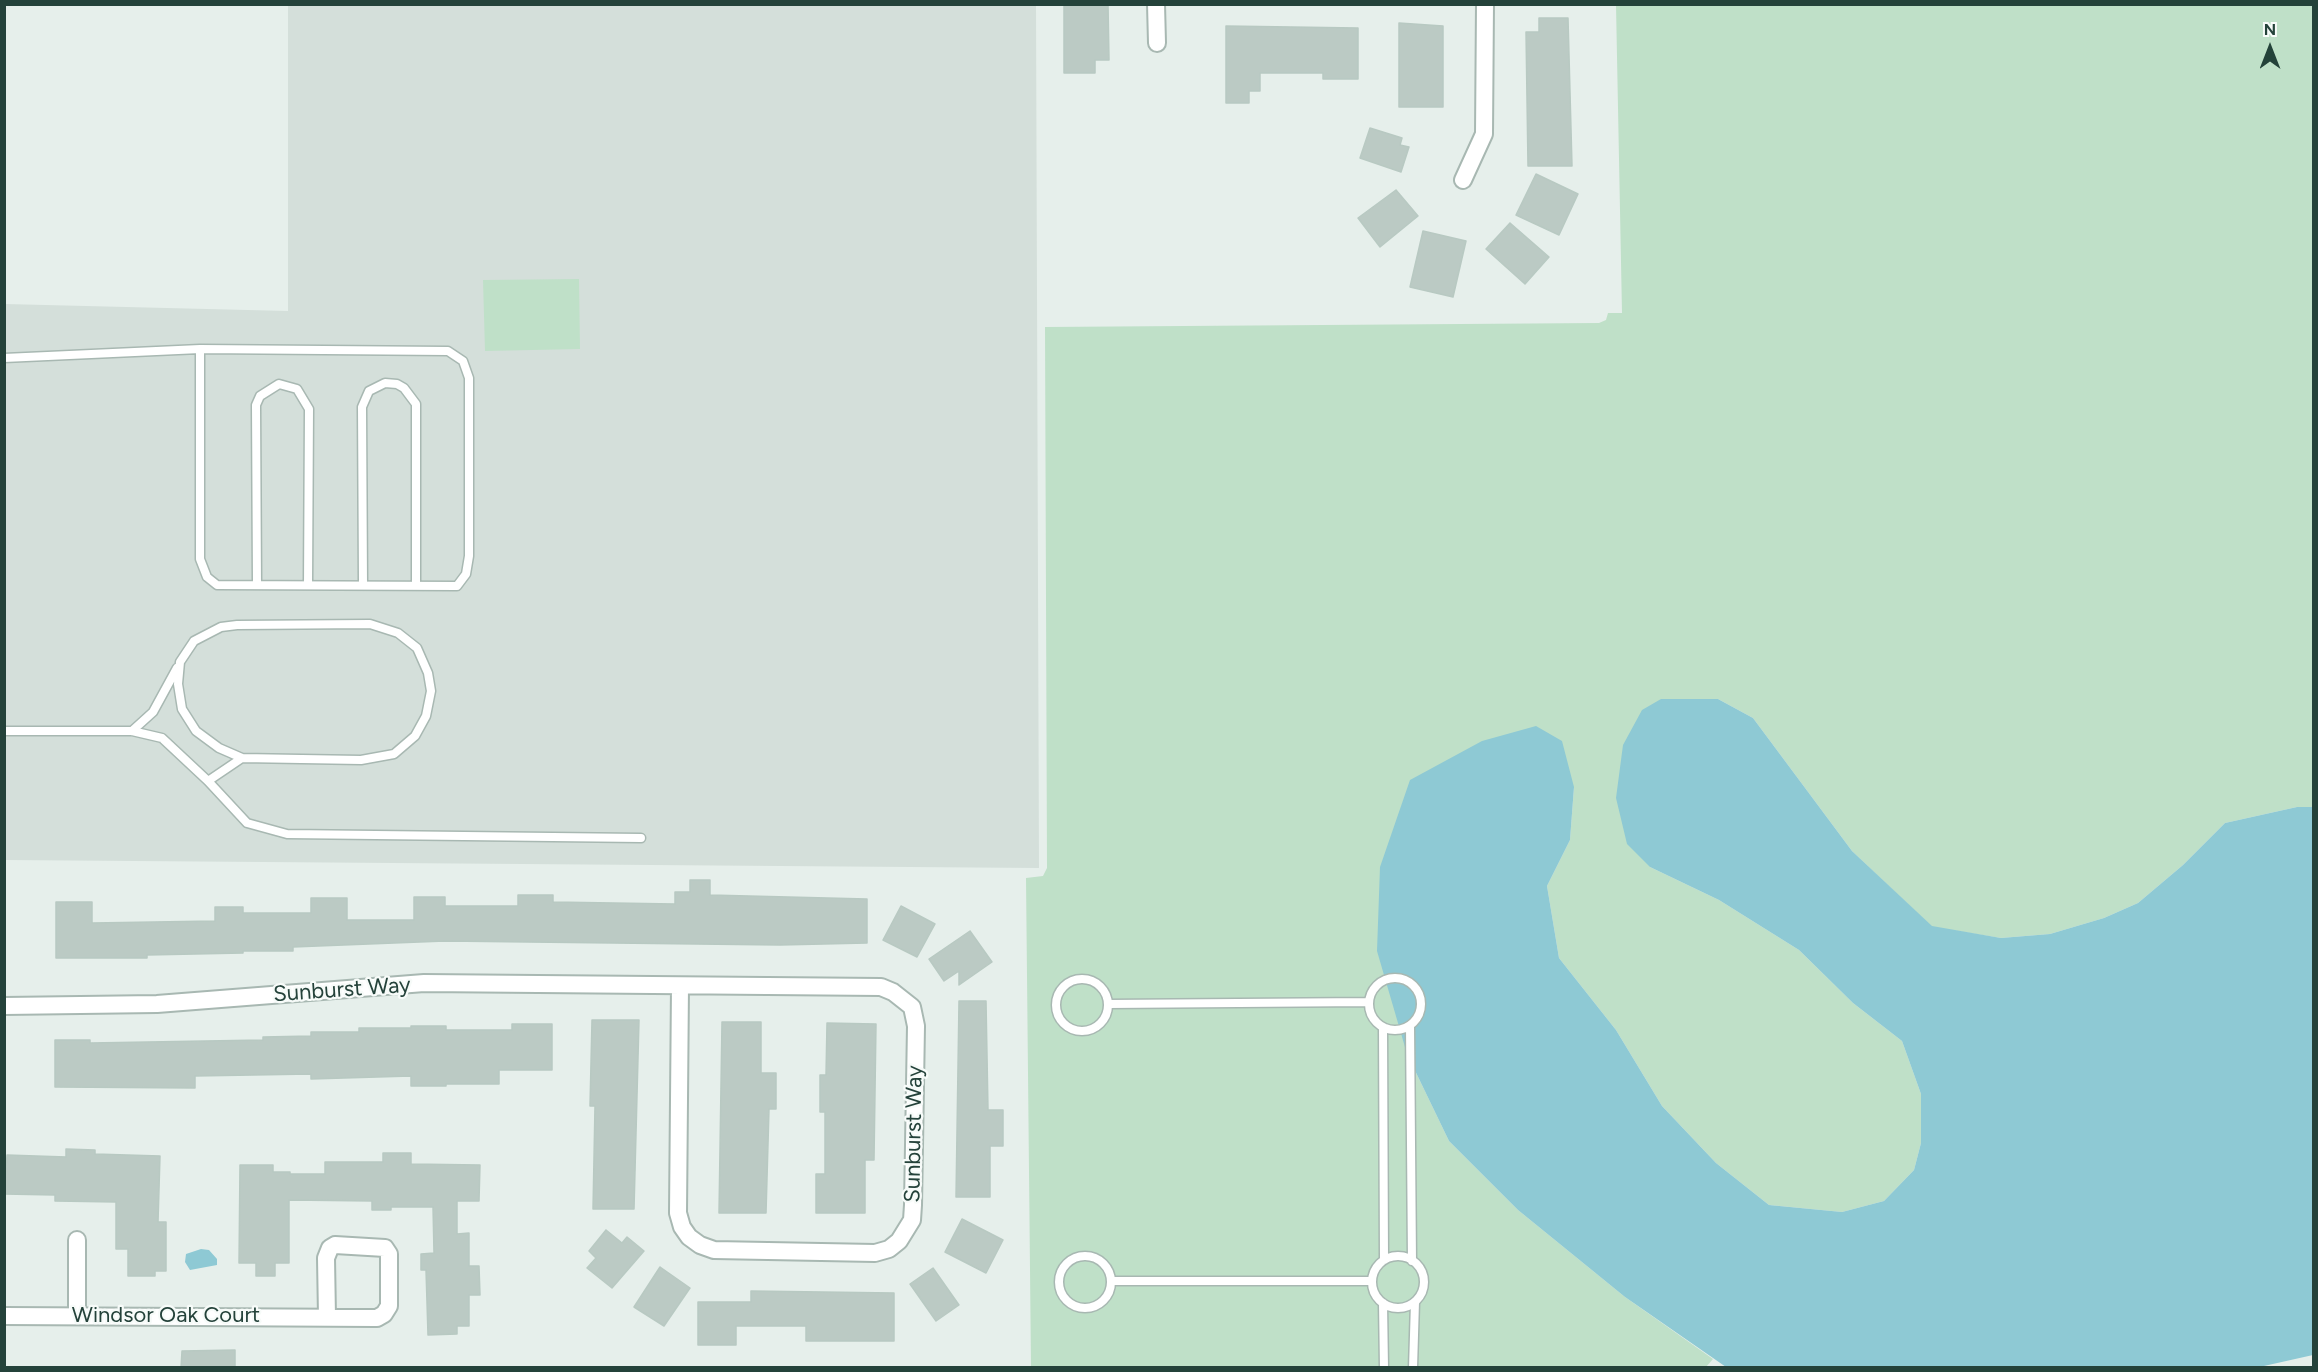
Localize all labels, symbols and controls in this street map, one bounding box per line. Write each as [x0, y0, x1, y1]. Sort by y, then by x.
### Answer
north arrow [2240, 18, 2300, 78]
text: N [2264, 20, 2276, 39]
street label: Sunburst Way [272, 972, 412, 1008]
street label: Sunburst Way [900, 1065, 928, 1203]
street label: Windsor Oak Court [72, 1303, 260, 1329]

